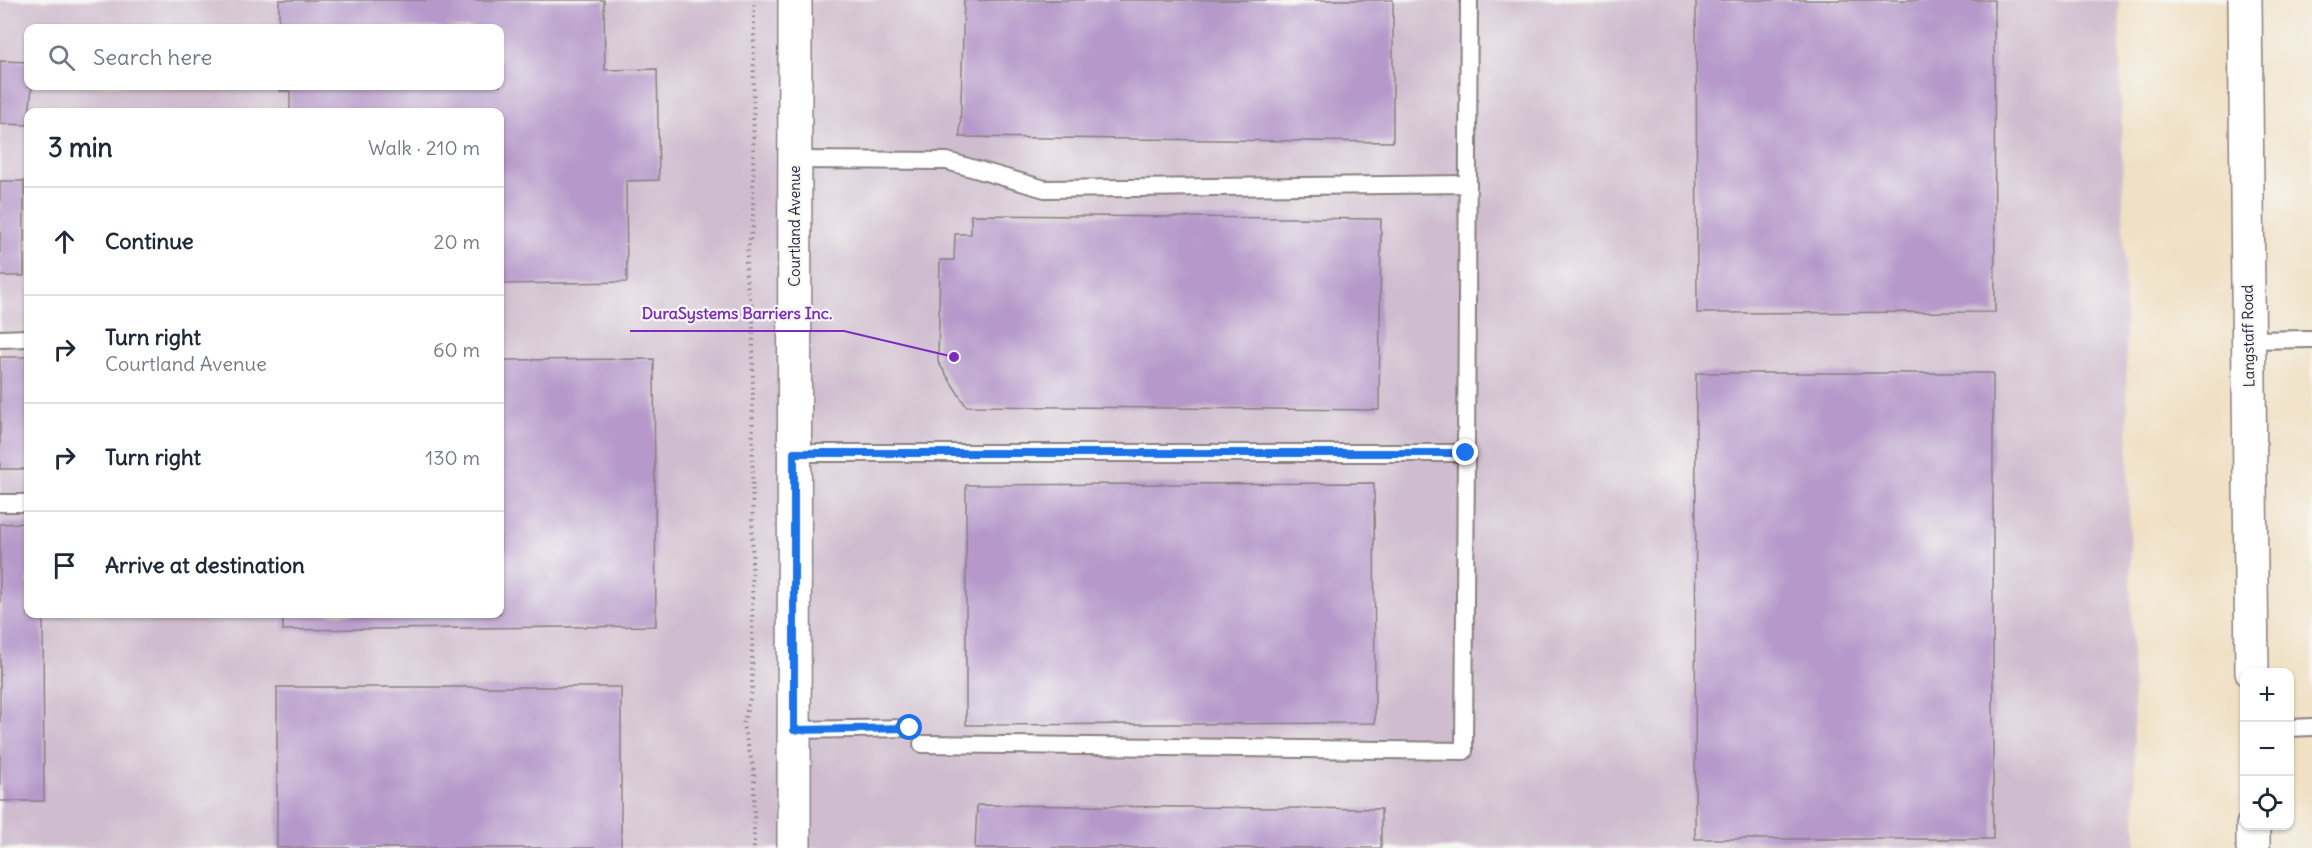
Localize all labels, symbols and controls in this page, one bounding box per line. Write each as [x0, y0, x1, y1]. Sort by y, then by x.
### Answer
search box [24, 24, 504, 90]
icon: search [45, 41, 78, 74]
text: Search here [93, 43, 212, 71]
text: 3 min [48, 131, 113, 164]
text: Walk · 210 m [368, 135, 480, 160]
street label: Courtland Avenue [785, 165, 804, 287]
icon: ahead [48, 225, 81, 258]
text: Continue [105, 227, 194, 255]
text: 20 m [434, 229, 480, 254]
street label: Langstaff Road [2238, 284, 2258, 388]
callout: DuraSystems Barriers Inc. [630, 297, 844, 331]
text: DuraSystems Barriers Inc. [642, 303, 832, 324]
text: Turn right [105, 323, 201, 351]
icon: right [48, 333, 81, 366]
text: 60 m [433, 337, 480, 362]
text: Courtland Avenue [105, 351, 267, 376]
route end [1452, 439, 1478, 465]
icon: right [48, 441, 81, 474]
text: Turn right [105, 443, 201, 471]
text: 130 m [425, 445, 480, 470]
icon: arrive [48, 549, 81, 582]
text: Arrive at destination [105, 551, 305, 579]
map controls [2240, 668, 2294, 830]
button: + [2240, 668, 2294, 722]
route start [896, 714, 922, 740]
button: − [2240, 722, 2294, 776]
button: locate [2240, 776, 2294, 830]

